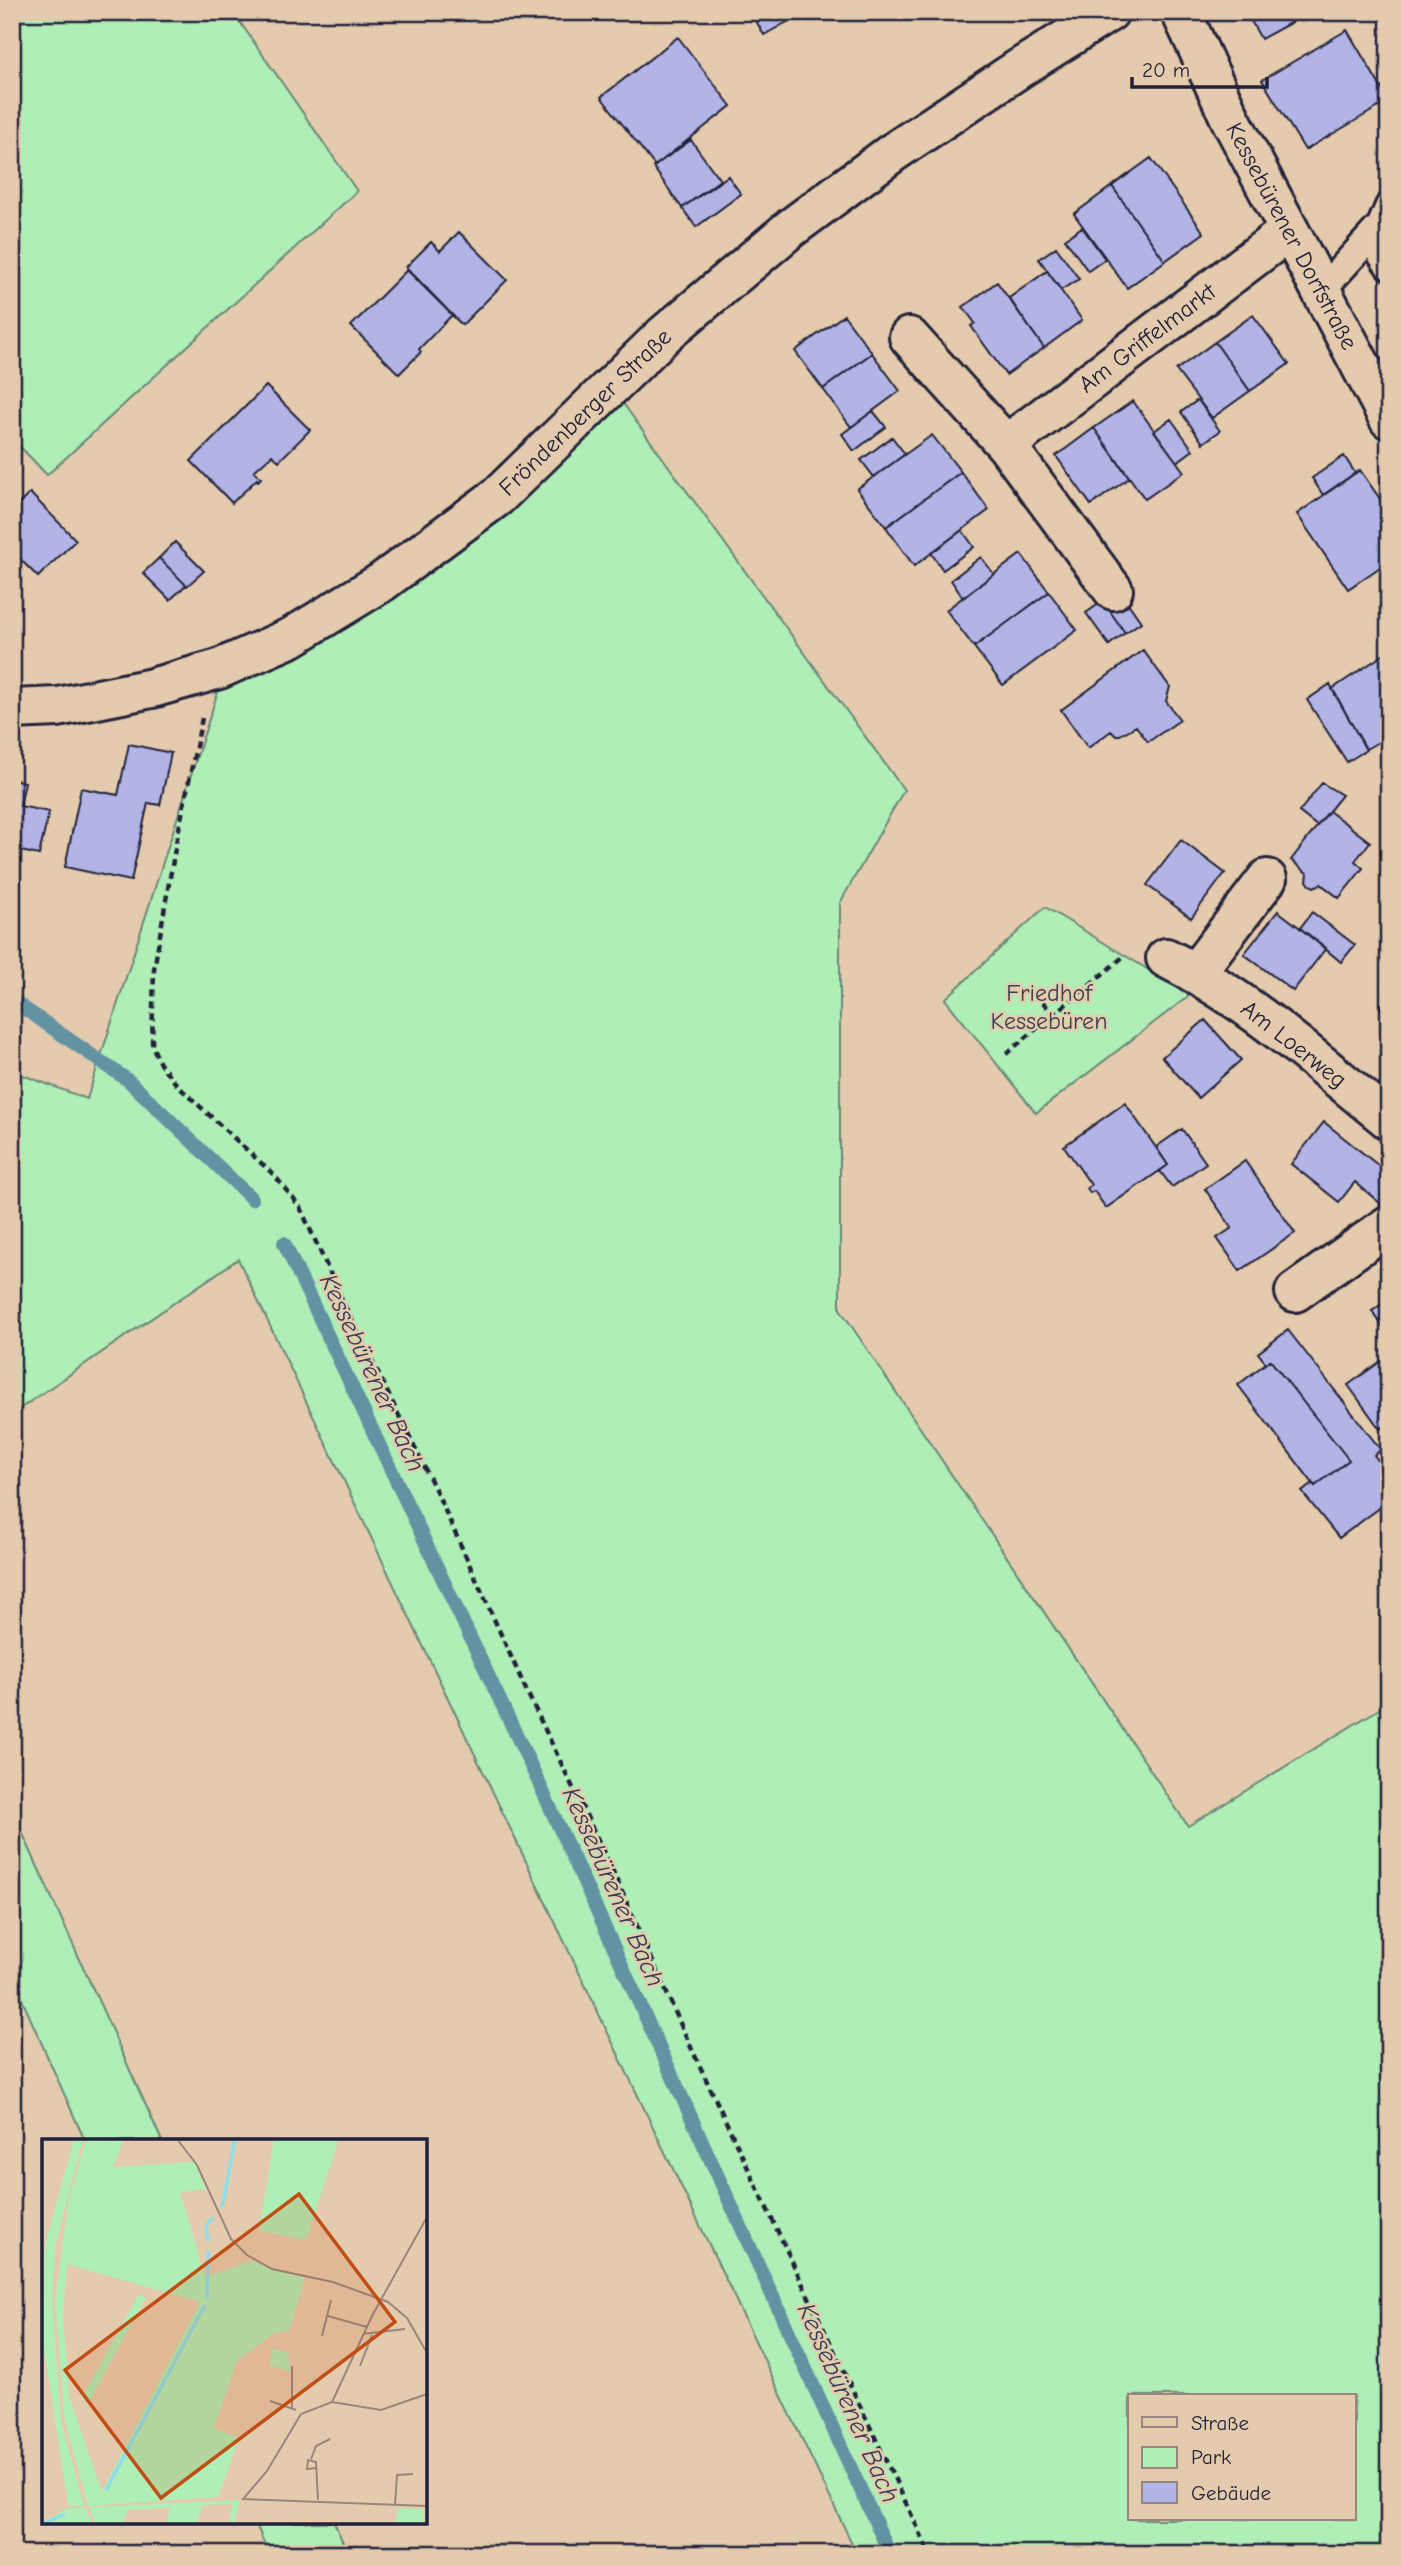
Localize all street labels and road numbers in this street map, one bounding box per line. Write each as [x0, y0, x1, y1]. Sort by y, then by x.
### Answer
street label: Kessebürener Dorfstraße [1220, 118, 1364, 354]
street label: Am Griffelmarkt [1073, 277, 1222, 399]
street label: Fröndenberger Straße [493, 322, 677, 502]
street label: Am Loerweg [1236, 994, 1352, 1094]

